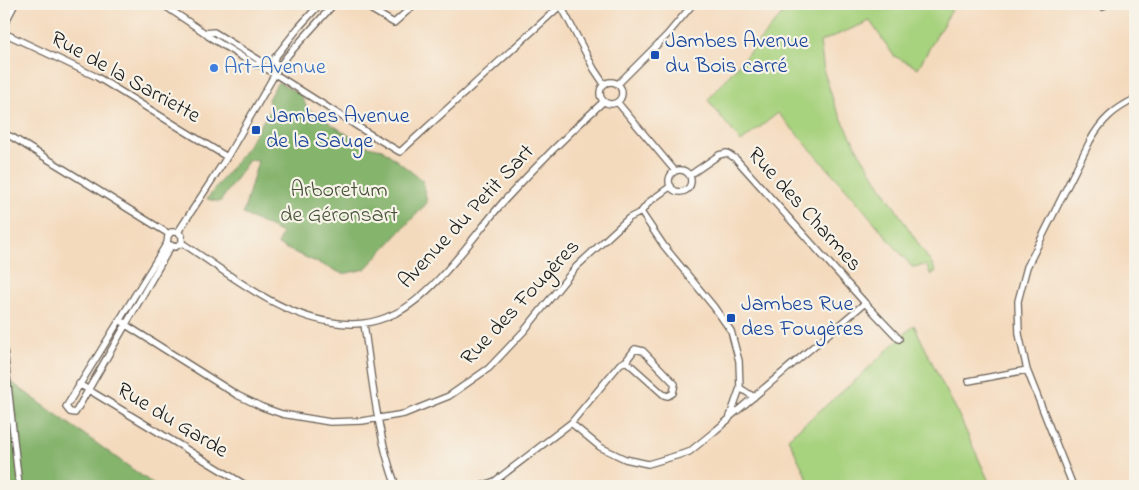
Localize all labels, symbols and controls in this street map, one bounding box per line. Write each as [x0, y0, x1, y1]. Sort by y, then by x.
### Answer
street label: Rue de la Sarriette [44, 24, 206, 133]
place label: Jambes Avenue du Bois carré [665, 26, 809, 83]
marker: Jambes Avenue du Bois carré [649, 49, 661, 61]
place label: Art-Avenue [224, 52, 326, 84]
marker: Art-Avenue [208, 62, 220, 74]
place label: Jambes Avenue de la Sauge [266, 101, 410, 159]
marker: Jambes Avenue de la Sauge [250, 124, 262, 136]
street label: Avenue du Petit Sart [391, 137, 543, 296]
street label: Rue des Charmes [739, 140, 869, 280]
park label: Arboretum de Géronsart [280, 175, 398, 232]
street label: Rue des Fougères [454, 233, 589, 374]
place label: Jambes Rue des Fougères [741, 289, 864, 347]
marker: Jambes Rue des Fougères [725, 312, 737, 324]
street label: Rue du Garde [110, 375, 234, 467]

